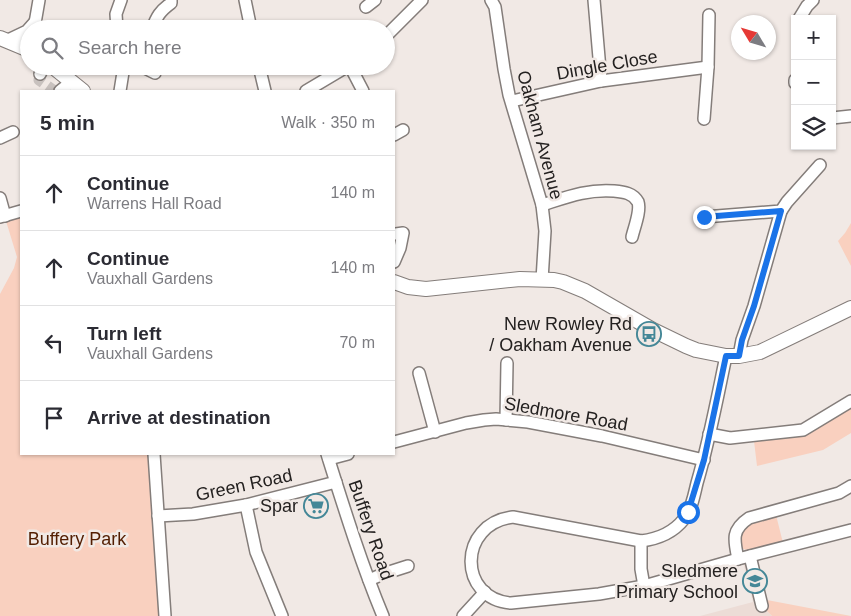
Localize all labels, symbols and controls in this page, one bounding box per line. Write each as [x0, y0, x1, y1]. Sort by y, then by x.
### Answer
north arrow [731, 15, 776, 60]
map controls [791, 15, 836, 150]
button: + [791, 15, 836, 60]
search box [20, 20, 395, 75]
icon: search [38, 34, 66, 62]
text: Search here [78, 37, 182, 58]
street label: Dingle Close [555, 46, 659, 84]
button: − [791, 60, 836, 105]
street label: Oakham Avenue [513, 68, 567, 202]
button: layers [791, 105, 836, 150]
text: 5 min [40, 111, 95, 134]
text: Walk · 350 m [281, 114, 375, 131]
text: Continue [87, 173, 169, 194]
icon: ahead [40, 179, 68, 207]
text: 140 m [331, 184, 375, 201]
text: Warrens Hall Road [87, 195, 222, 212]
route end [693, 206, 716, 229]
text: Continue [87, 248, 169, 269]
icon: ahead [40, 254, 68, 282]
text: 140 m [331, 259, 375, 276]
text: Vauxhall Gardens [87, 270, 213, 287]
place label: New Rowley Rd / Oakham Avenue [489, 314, 632, 355]
bus stop icon: New Rowley Rd / Oakham Avenue [636, 321, 662, 347]
text: Turn left [87, 323, 162, 344]
icon: left [40, 329, 68, 357]
text: 70 m [339, 334, 375, 351]
text: Vauxhall Gardens [87, 345, 213, 362]
street label: Sledmore Road [503, 393, 629, 435]
icon: arrive [40, 404, 68, 432]
text: Arrive at destination [87, 407, 271, 428]
street label: Green Road [194, 465, 294, 505]
street label: Buffery Road [344, 477, 398, 583]
supermarket icon: Spar [303, 493, 329, 519]
place label: Spar [260, 496, 298, 516]
route start [677, 501, 700, 524]
park label: Buffery Park [28, 529, 127, 549]
place label: Sledmere Primary School [616, 561, 738, 602]
school or university icon: Sledmere Primary School [742, 568, 768, 594]

